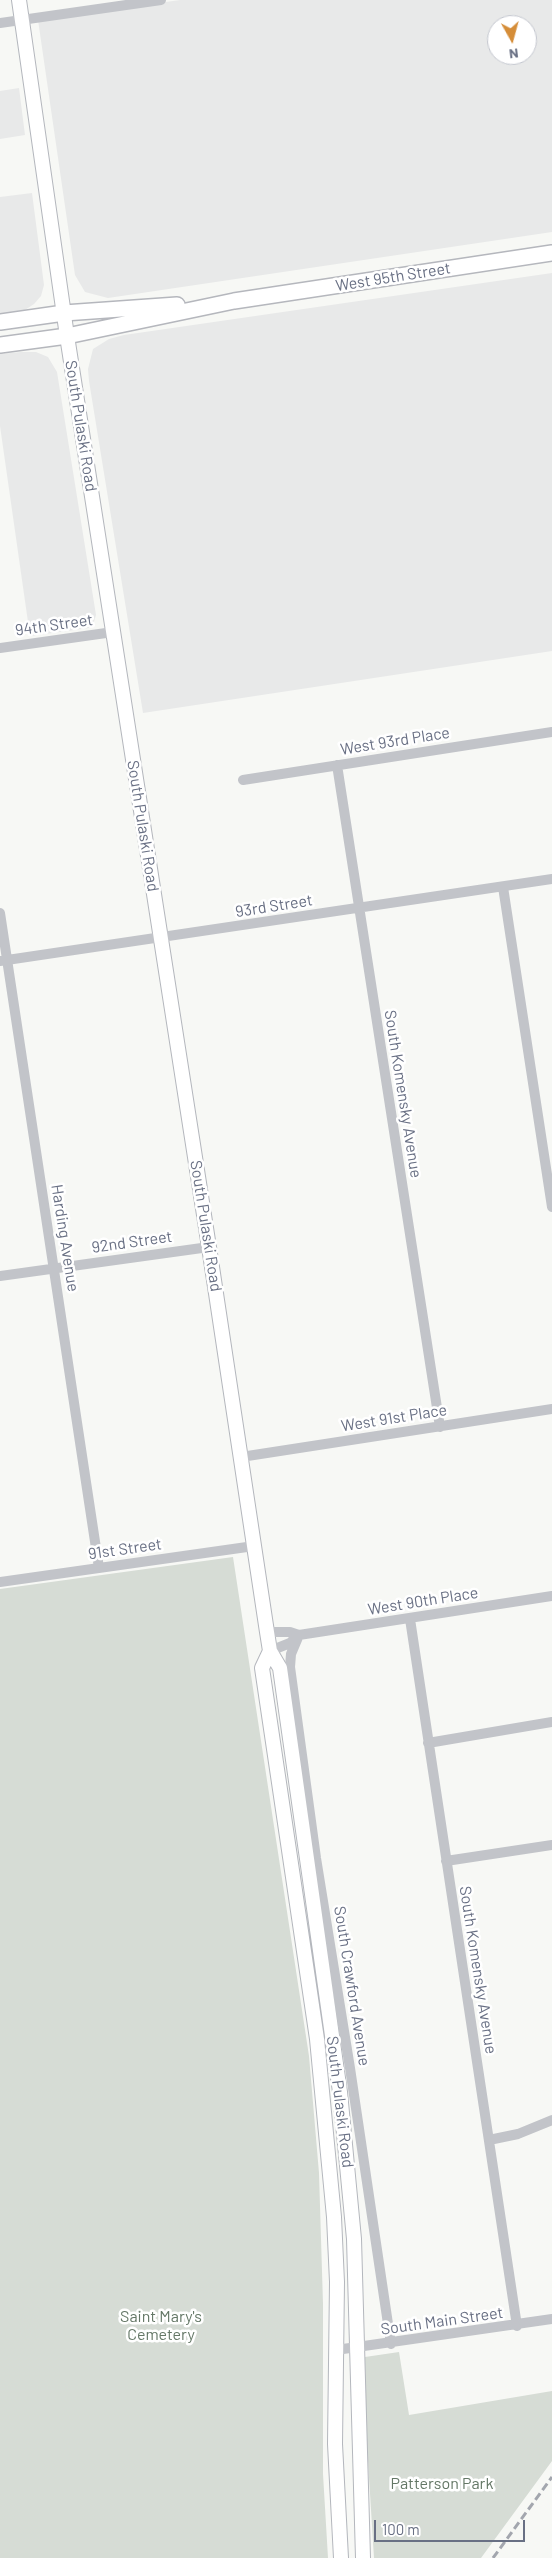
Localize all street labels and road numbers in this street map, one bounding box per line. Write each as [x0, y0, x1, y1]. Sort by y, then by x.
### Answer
street label: West 95th Street [334, 258, 452, 296]
street label: South Pulaski Road [61, 359, 101, 493]
street label: 94th Street [14, 610, 94, 640]
street label: West 93rd Place [339, 723, 451, 759]
street label: South Pulaski Road [123, 759, 163, 893]
street label: 93rd Street [234, 890, 314, 922]
street label: South Komensky Avenue [380, 1009, 426, 1179]
street label: South Pulaski Road [186, 1159, 226, 1293]
street label: Harding Avenue [47, 1183, 83, 1293]
street label: 92nd Street [91, 1227, 173, 1257]
street label: West 91st Place [340, 1400, 448, 1436]
street label: 91st Street [87, 1534, 163, 1564]
street label: West 90th Place [366, 1583, 480, 1619]
street label: South Komensky Avenue [455, 1885, 501, 2055]
street label: South Crawford Avenue [330, 1905, 374, 2067]
street label: South Pulaski Road [322, 2035, 358, 2169]
street label: South Main Street [380, 2303, 504, 2339]

